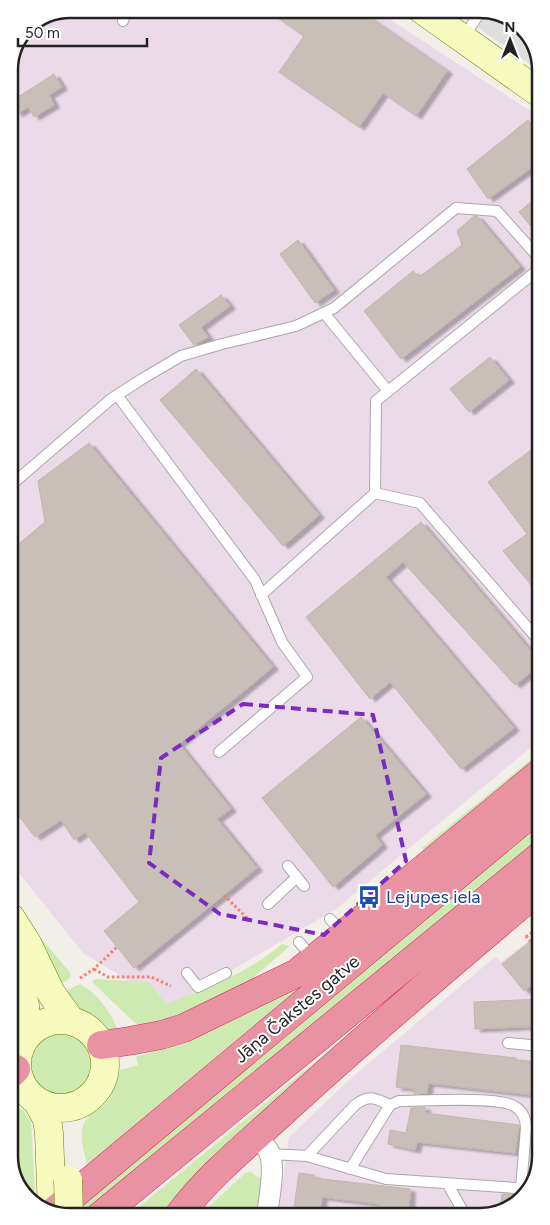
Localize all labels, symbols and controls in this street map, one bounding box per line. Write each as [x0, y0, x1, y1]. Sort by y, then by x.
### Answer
scale bar [18, 15, 146, 47]
north arrow [485, 15, 535, 65]
text: N [505, 19, 515, 36]
text: 50 m [25, 24, 60, 42]
bus stop icon: Lejupes iela [356, 884, 382, 910]
place label: Lejupes iela [386, 886, 481, 908]
street label: Jāņa Čakstes gatve [230, 950, 364, 1068]

